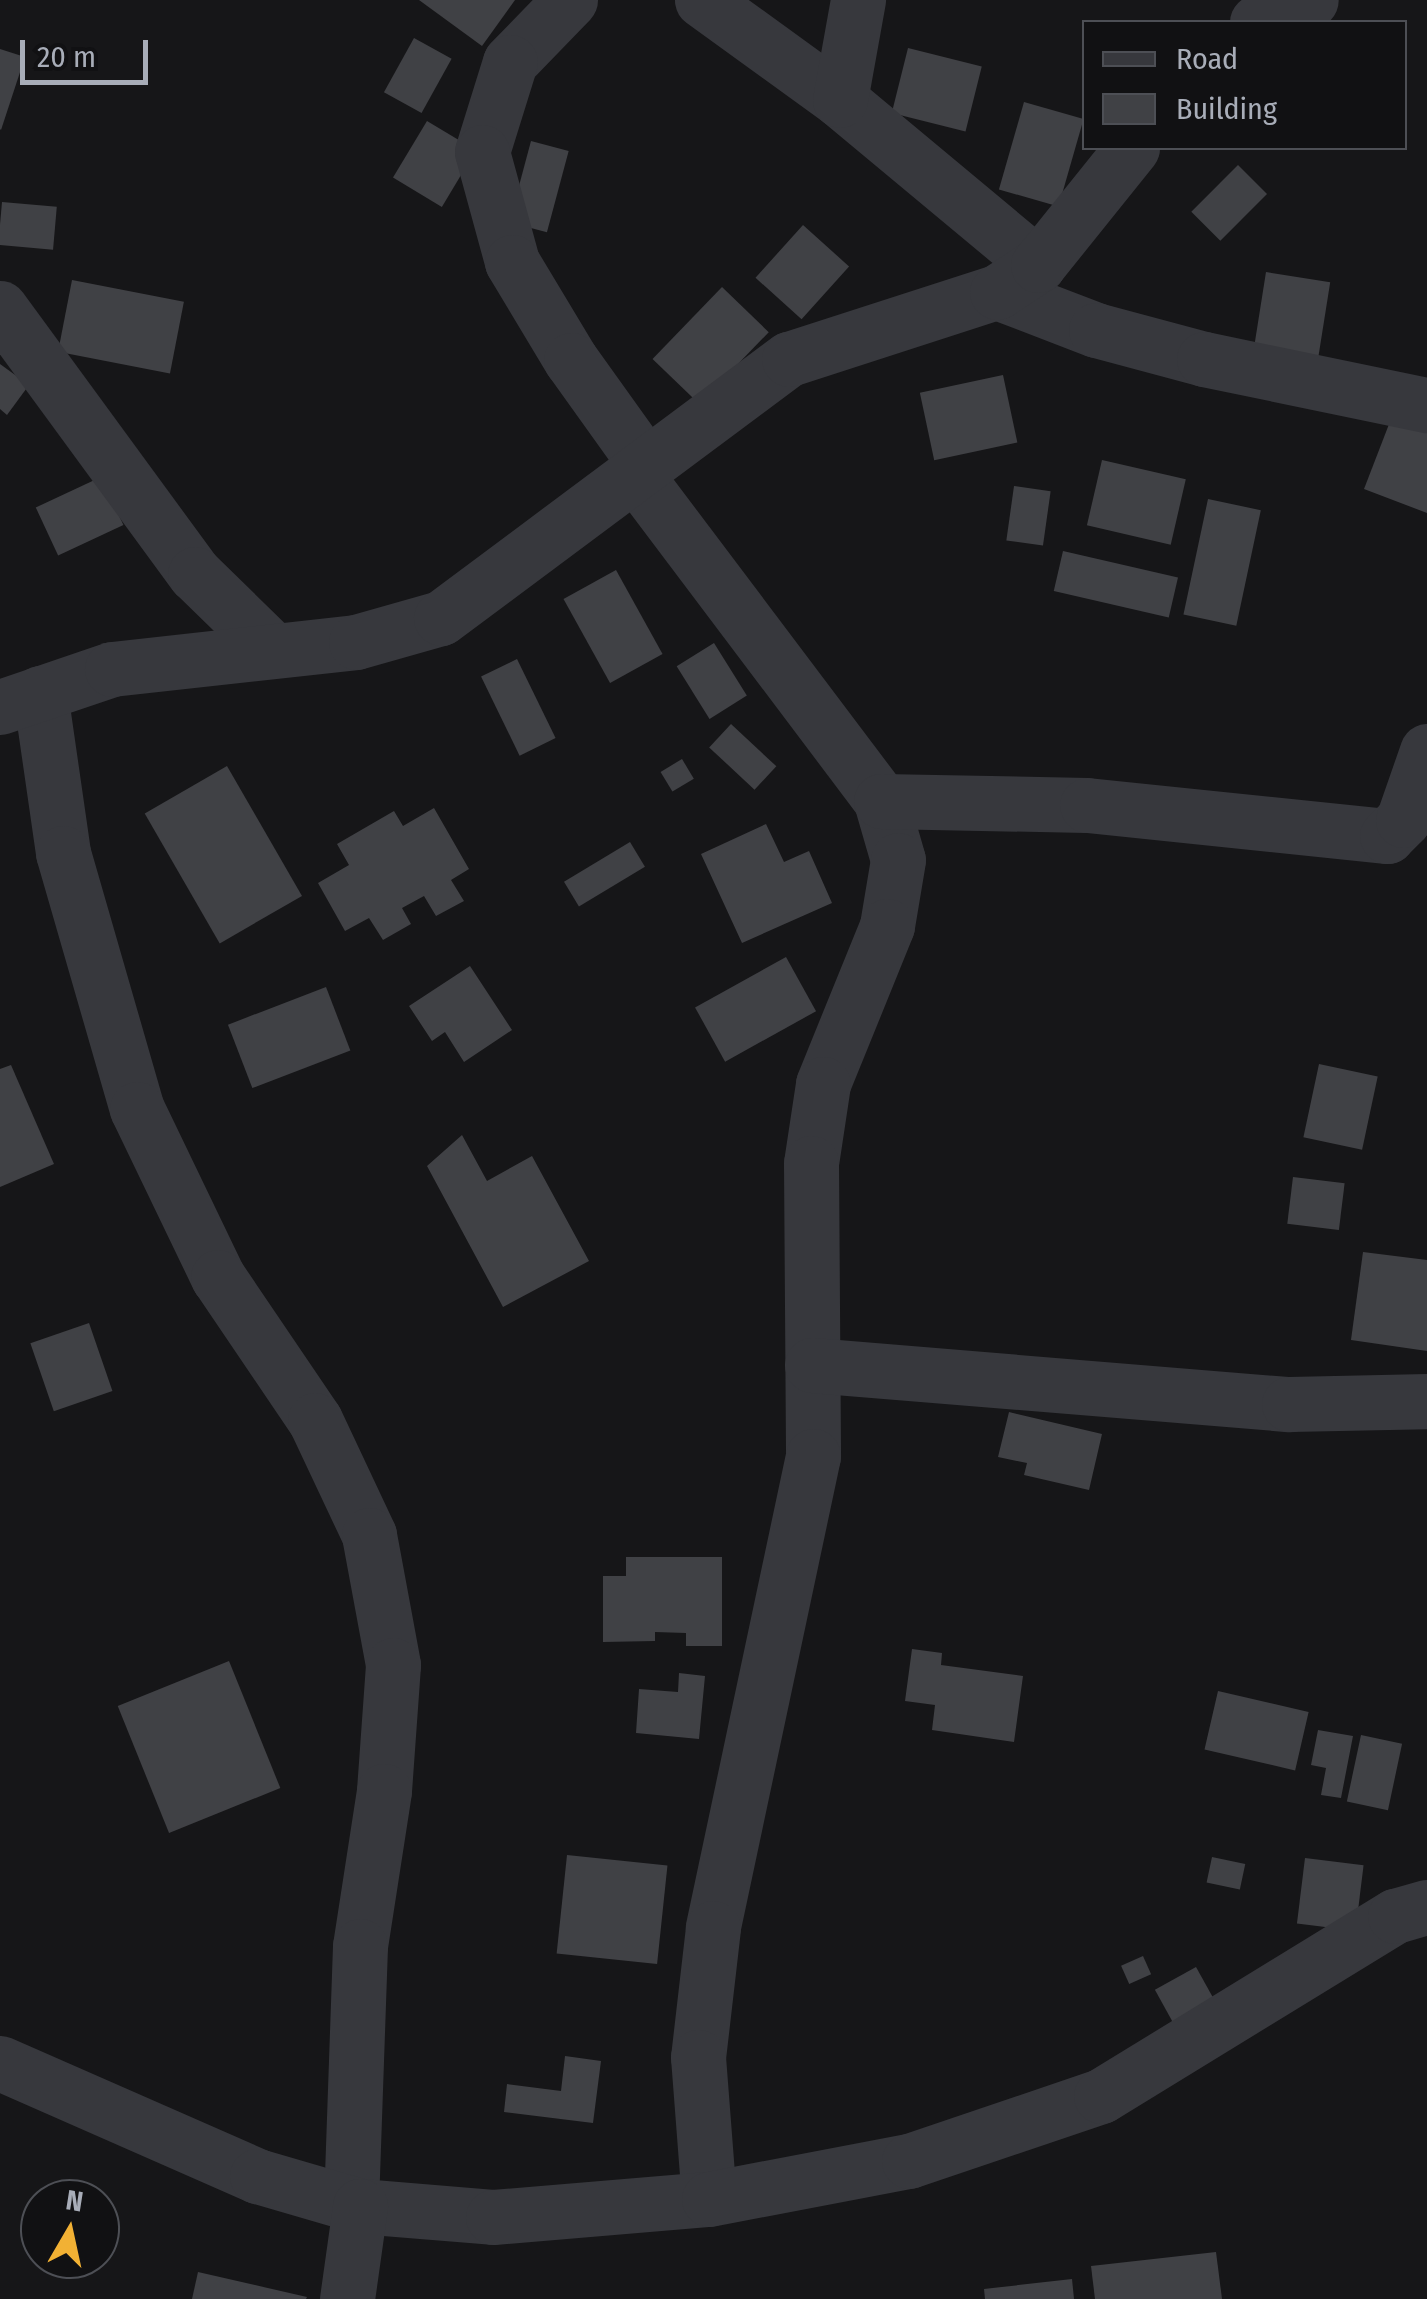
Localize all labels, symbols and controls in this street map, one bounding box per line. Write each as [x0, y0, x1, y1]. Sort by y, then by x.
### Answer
scale bar [25, 20, 152, 82]
legend [1082, 20, 1407, 150]
text: 20 m [37, 39, 96, 75]
text: Road [1176, 41, 1238, 77]
text: Building [1176, 91, 1277, 127]
north arrow [20, 2179, 120, 2279]
text: N [64, 2183, 85, 2218]

